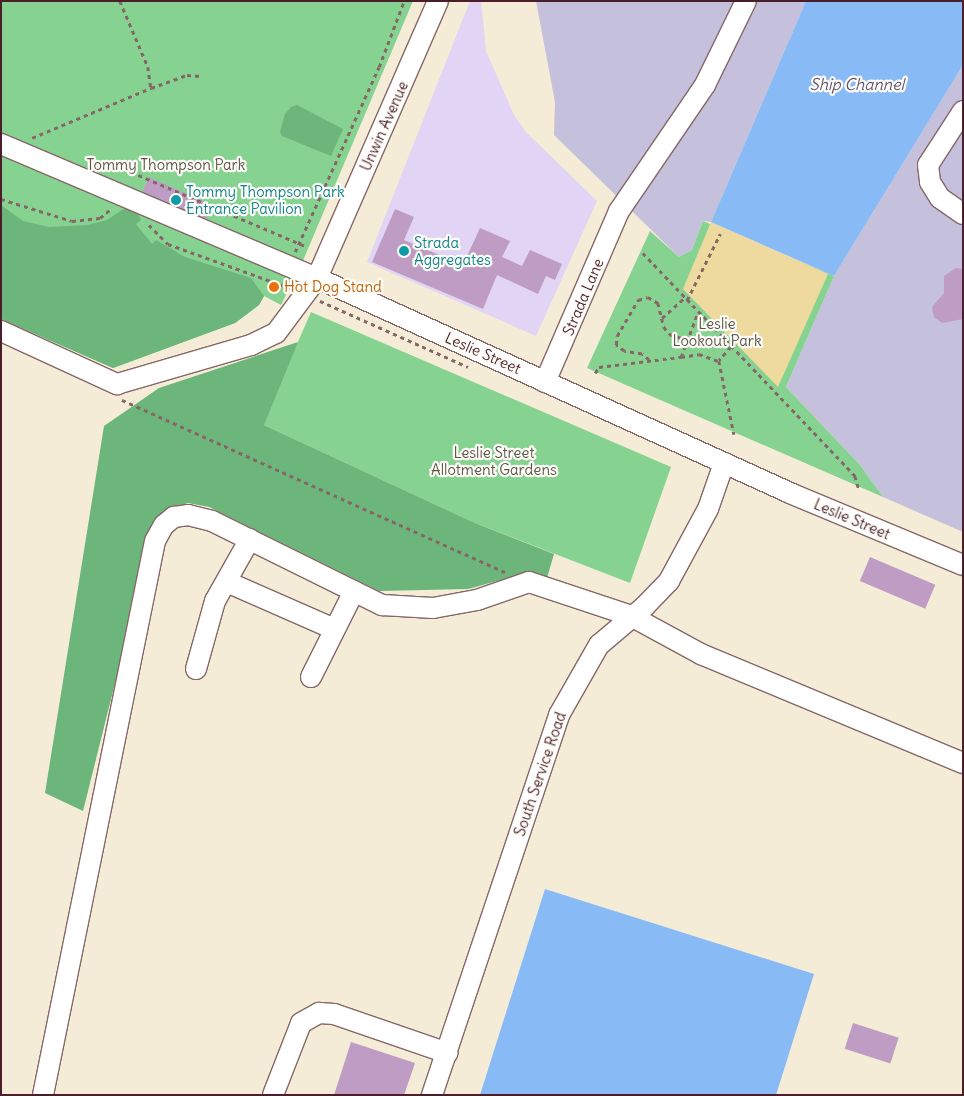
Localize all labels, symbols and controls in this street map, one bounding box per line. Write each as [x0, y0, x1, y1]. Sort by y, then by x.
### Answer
water label: Ship Channel [810, 74, 904, 94]
street label: Unwin Avenue [356, 78, 412, 174]
park label: Tommy Thompson Park [87, 156, 245, 174]
place label: Tommy Thompson Park Entrance Pavilion [186, 182, 345, 217]
marker: Tommy Thompson Park Entrance Pavilion [170, 194, 182, 206]
place label: Strada Aggregates [414, 233, 491, 268]
marker: Strada Aggregates [398, 245, 410, 257]
street label: Strada Lane [559, 256, 607, 338]
place label: Hot Dog Stand [284, 278, 382, 296]
marker: Hot Dog Stand [268, 281, 280, 293]
park label: Leslie Lookout Park [672, 314, 762, 349]
street label: Leslie Street [442, 328, 524, 378]
park label: Leslie Street Allotment Gardens [431, 443, 557, 478]
street label: Leslie Street [811, 495, 893, 543]
street label: South Service Road [510, 710, 570, 838]

